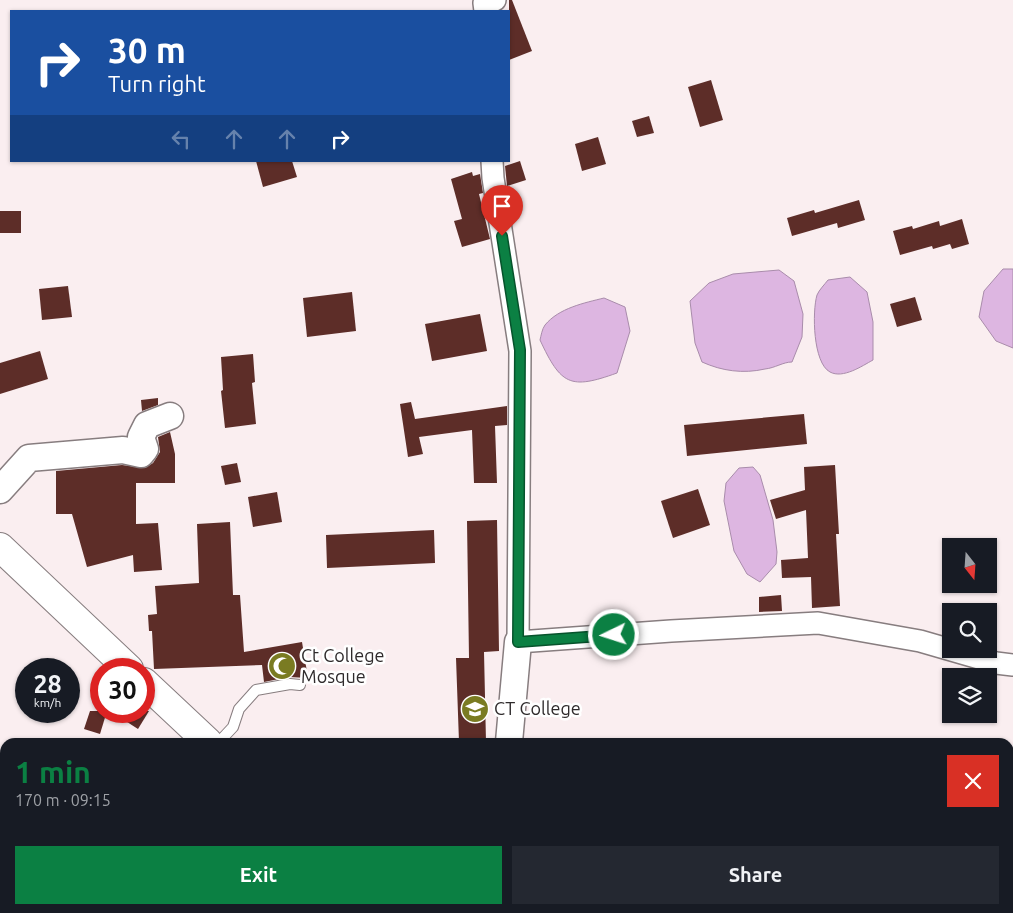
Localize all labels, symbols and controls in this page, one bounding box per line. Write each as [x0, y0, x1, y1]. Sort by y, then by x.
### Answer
icon: right [25, 30, 90, 95]
text: 30 m [108, 30, 186, 70]
text: Turn right [108, 71, 206, 96]
icon: left [167, 125, 195, 153]
icon: ahead [220, 125, 248, 153]
icon: ahead [273, 125, 301, 153]
icon: right [326, 125, 354, 153]
pin [481, 185, 523, 236]
icon: arrive [488, 192, 516, 220]
north arrow [942, 538, 998, 592]
map controls [942, 538, 997, 723]
button: search [942, 603, 997, 658]
position arrow [587, 608, 639, 660]
place label: Ct College Mosque [301, 645, 384, 686]
mosque icon: Ct College Mosque [267, 651, 297, 681]
speed limit sign: 30 [90, 658, 155, 723]
button: layers [942, 668, 997, 723]
text: 28 [33, 670, 62, 698]
school or university icon: CT College [460, 694, 490, 724]
text: km/h [34, 696, 61, 709]
place label: CT College [494, 698, 581, 718]
text: 1 min [15, 755, 91, 789]
button: close [947, 755, 999, 807]
text: 170 m · 09:15 [15, 791, 111, 809]
button: Exit [15, 846, 502, 904]
button: Share [512, 846, 999, 904]

